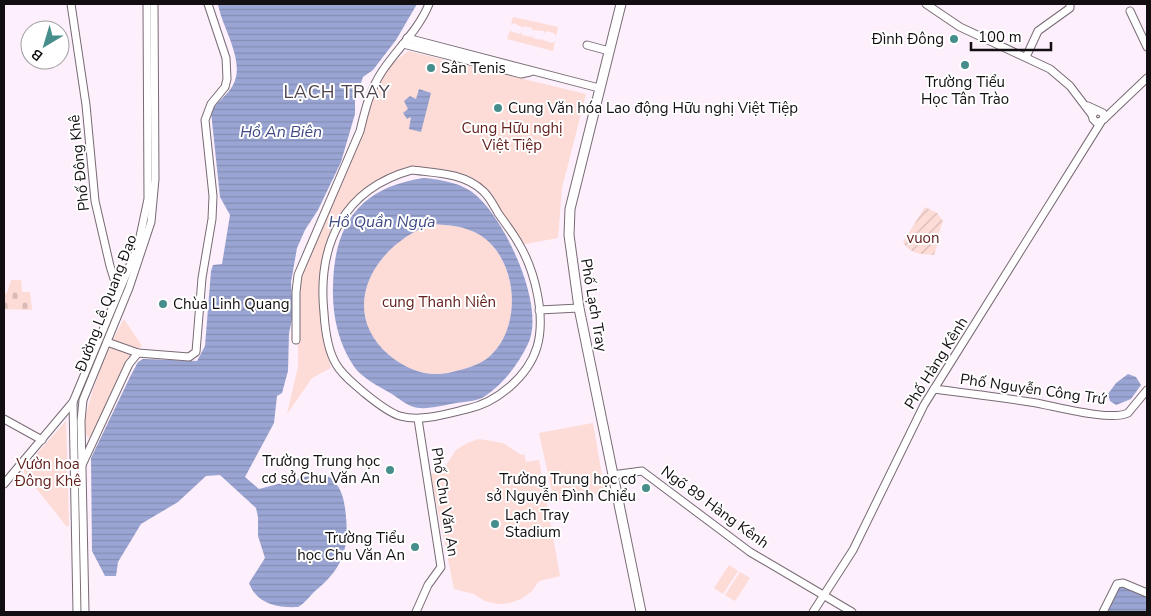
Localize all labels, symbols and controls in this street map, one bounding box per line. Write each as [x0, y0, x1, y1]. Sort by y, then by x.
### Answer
north arrow [20, 20, 70, 70]
scale bar [971, 20, 1051, 52]
text: 100 m [978, 27, 1022, 47]
place label: Đình Đông [871, 29, 944, 49]
marker: Đình Đông [948, 33, 960, 45]
text: B [28, 44, 47, 65]
place label: Sân Tenis [441, 58, 506, 78]
marker: Trường Tiểu Học Tân Trào [959, 59, 971, 71]
marker: Sân Tenis [425, 62, 437, 74]
place label: Trường Tiểu Học Tân Trào [921, 72, 1009, 109]
district label: LẠCH TRAY [283, 80, 391, 104]
place label: Cung Văn hóa Lao động Hữu nghị Việt Tiệp [508, 98, 798, 118]
marker: Cung Văn hóa Lao động Hữu nghị Việt Tiệp [492, 102, 504, 114]
street label: Phố Đông Khê [64, 114, 94, 212]
park label: Cung Hữu nghị Việt Tiệp [462, 118, 562, 155]
water label: Hồ An Biên [240, 121, 322, 143]
water label: Hồ Quần Ngựa [329, 211, 435, 233]
park label: vuon [906, 228, 940, 248]
street label: Đường Lê Quang Đạo [70, 232, 141, 375]
street label: Phố Lạch Tray [576, 257, 612, 353]
park label: cung Thanh Niên [382, 292, 496, 312]
place label: Chùa Linh Quang [173, 294, 290, 314]
marker: Chùa Linh Quang [157, 298, 169, 310]
street label: Phố Hàng Kênh [900, 313, 972, 413]
street label: Phố Nguyễn Công Trứ [959, 369, 1109, 409]
street label: Phố Chu Văn An [426, 446, 464, 558]
place label: Trường Trung học cơ sở Chu Văn An [261, 451, 380, 488]
park label: Vườn hoa Đông Khê [14, 454, 81, 491]
street label: Ngõ 89 Hàng Kênh [657, 461, 773, 553]
marker: Trường Trung học cơ sở Chu Văn An [384, 464, 396, 476]
place label: Trường Trung học cơ sở Nguyễn Đình Chiểu [486, 469, 636, 506]
marker: Trường Trung học cơ sở Nguyễn Đình Chiểu [640, 482, 652, 494]
place label: Lạch Tray Stadium [505, 505, 569, 542]
marker: Lạch Tray Stadium [489, 518, 501, 530]
place label: Trường Tiểu học Chu Văn An [297, 528, 405, 565]
marker: Trường Tiểu học Chu Văn An [409, 541, 421, 553]

